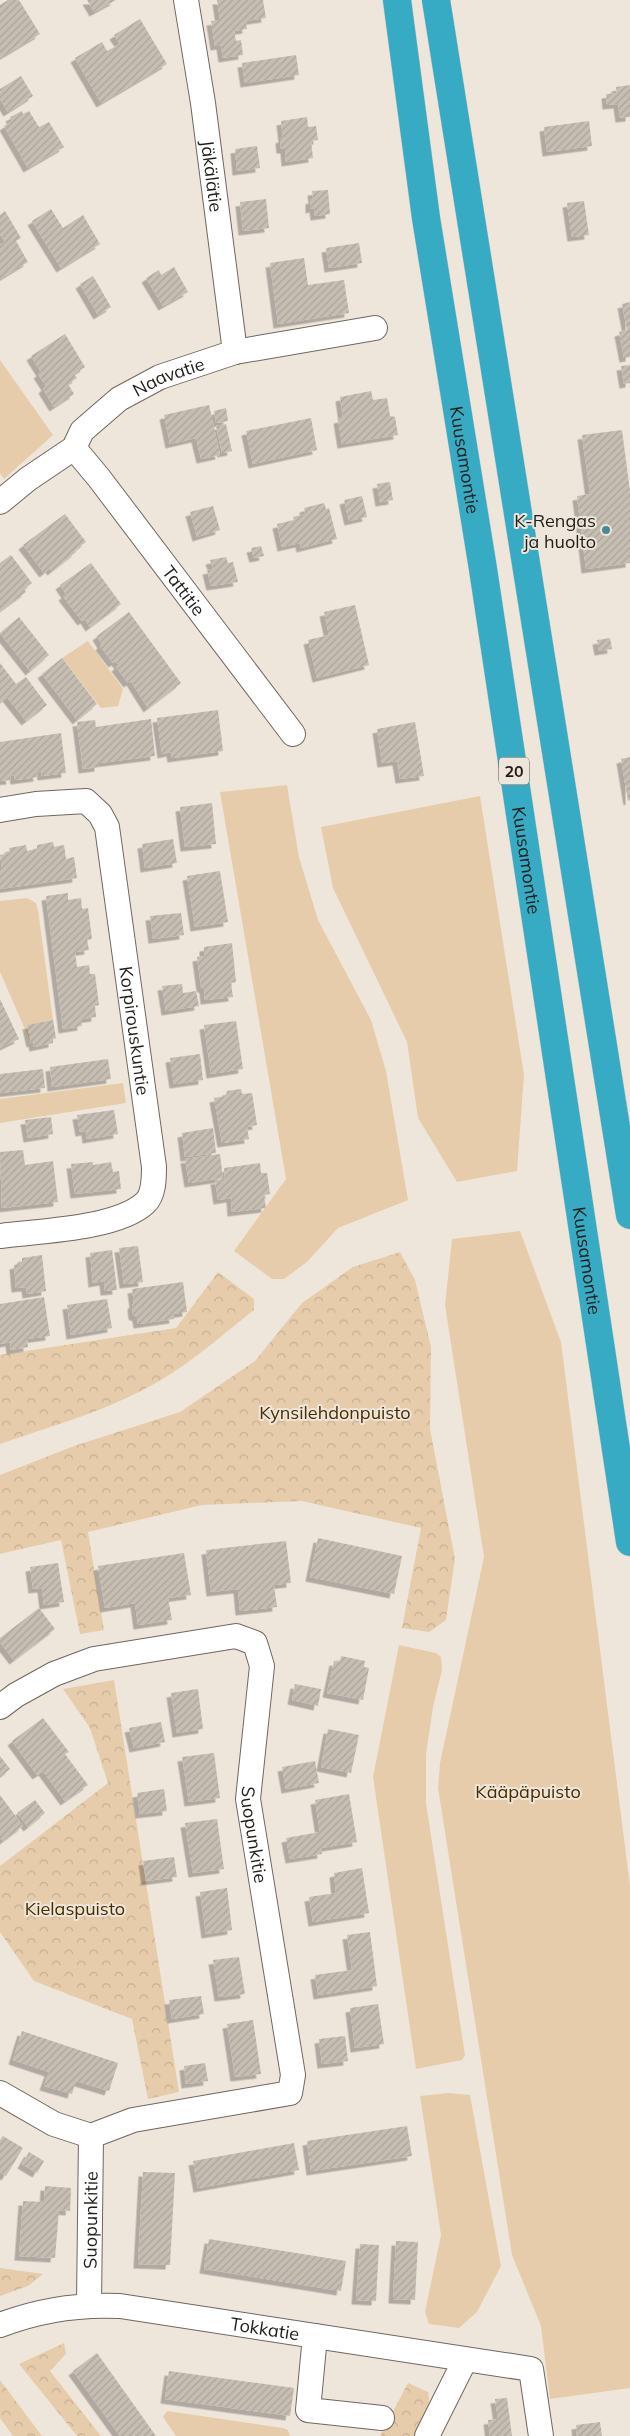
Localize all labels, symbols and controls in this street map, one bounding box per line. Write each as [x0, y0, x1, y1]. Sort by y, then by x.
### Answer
street label: Jäkälätie [196, 139, 228, 213]
street label: Naavatie [128, 352, 207, 401]
street label: Kuusamontie [445, 404, 485, 515]
place label: K-Rengas ja huolto [514, 509, 596, 553]
marker: K-Rengas ja huolto [600, 524, 612, 536]
street label: Tattitie [158, 561, 211, 620]
road number: 20 [499, 758, 529, 784]
street label: Kuusamontie [507, 805, 546, 916]
street label: Korpirouskuntie [115, 965, 155, 1096]
street label: Kuusamontie [568, 1205, 607, 1316]
park label: Kynsilehdonpuisto [259, 1401, 411, 1424]
park label: Kääpäpuisto [475, 1780, 581, 1803]
street label: Suopunkitie [236, 1785, 273, 1885]
park label: Kielaspuisto [25, 1897, 125, 1920]
street label: Suopunkitie [78, 2171, 102, 2269]
street label: Tokkatie [229, 2312, 301, 2345]

